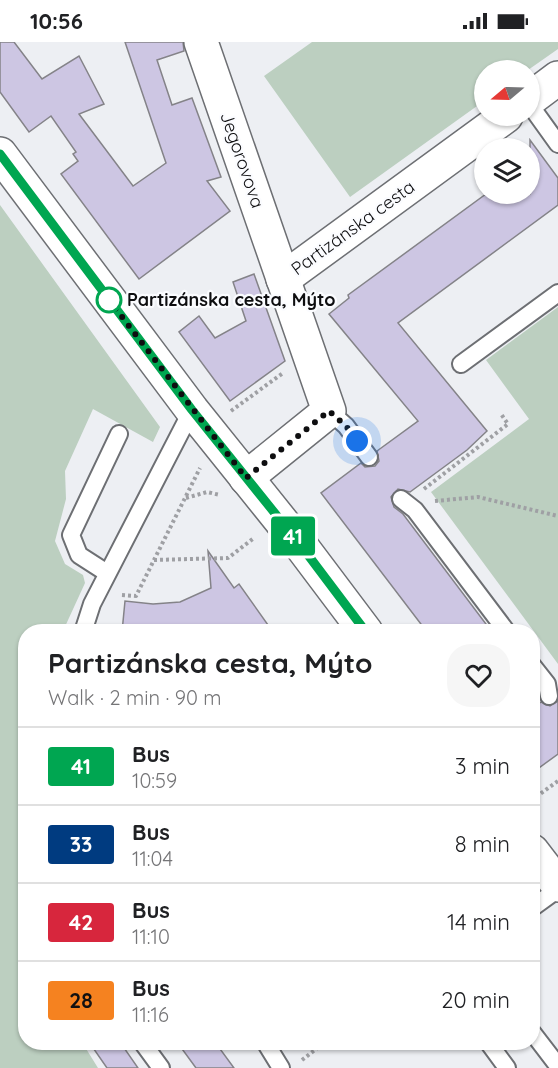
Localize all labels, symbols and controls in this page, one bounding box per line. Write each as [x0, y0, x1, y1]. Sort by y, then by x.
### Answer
text: 10:56 [30, 7, 83, 35]
north arrow [474, 60, 540, 126]
map controls [474, 60, 540, 204]
street label: Jegorovova [215, 109, 270, 211]
button: layers [474, 138, 540, 204]
street label: Partizánska cesta [286, 175, 419, 280]
marker: Partizánska cesta, Mýto [96, 287, 122, 313]
place label: Partizánska cesta, Mýto [127, 288, 336, 311]
your location [342, 426, 372, 456]
line badge: 41 [266, 516, 320, 556]
text: 41 [283, 523, 303, 549]
button: heart [447, 644, 510, 707]
text: Partizánska cesta, Mýto [48, 645, 372, 680]
text: Walk · 2 min · 90 m [48, 685, 222, 710]
text: Bus [132, 740, 170, 768]
text: 3 min [455, 752, 510, 780]
text: 41 [71, 753, 91, 779]
text: 10:59 [132, 768, 177, 793]
text: Bus [132, 818, 170, 846]
text: 8 min [455, 830, 510, 858]
text: 33 [70, 831, 92, 857]
text: 11:04 [132, 846, 173, 871]
text: Bus [132, 896, 170, 924]
text: 14 min [447, 908, 510, 936]
text: 42 [69, 909, 93, 935]
text: 11:10 [132, 924, 170, 949]
text: Bus [132, 974, 170, 1002]
text: 20 min [441, 986, 510, 1014]
text: 28 [69, 987, 93, 1013]
text: 11:16 [132, 1002, 169, 1027]

